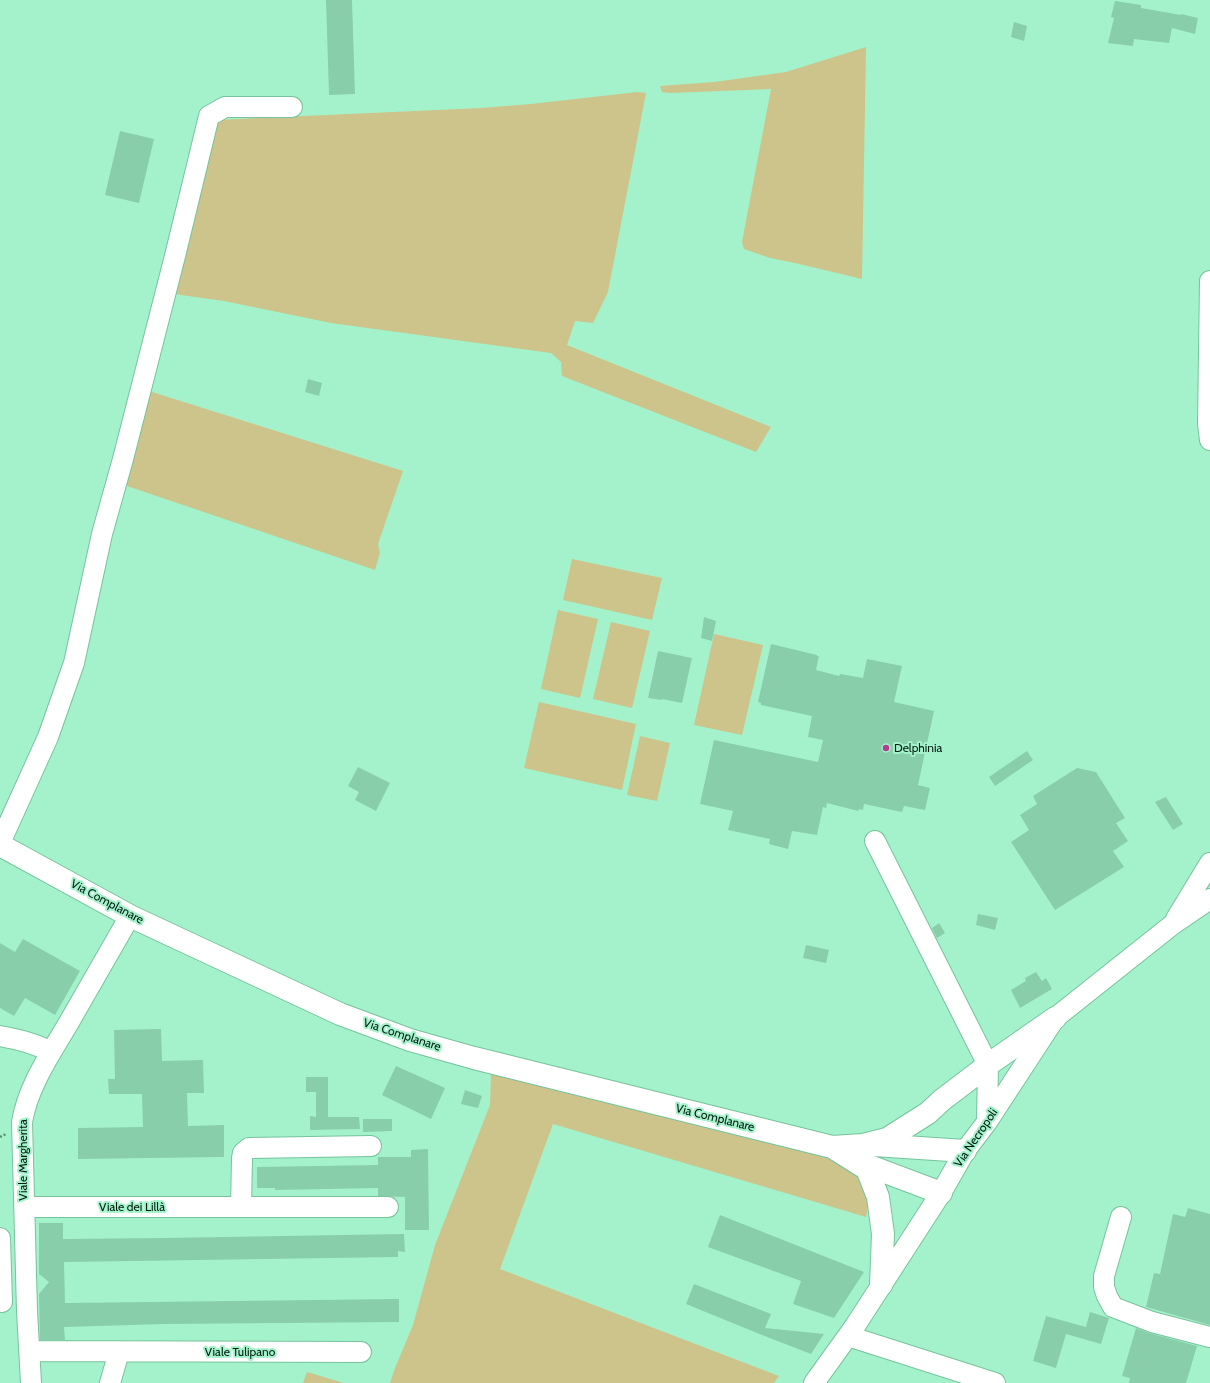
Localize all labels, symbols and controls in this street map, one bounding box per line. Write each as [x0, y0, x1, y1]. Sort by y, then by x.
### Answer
place label: Delphinia [894, 741, 942, 755]
marker: Delphinia [881, 743, 891, 753]
street label: Via Complanare [68, 877, 146, 927]
street label: Via Complanare [361, 1016, 443, 1054]
street label: Via Complanare [674, 1101, 756, 1135]
street label: Via Necropoli [951, 1106, 1001, 1170]
street label: Viale Margherita [16, 1119, 30, 1201]
street label: Viale dei Lillà [99, 1200, 165, 1214]
street label: Viale Tulipano [205, 1345, 275, 1359]

